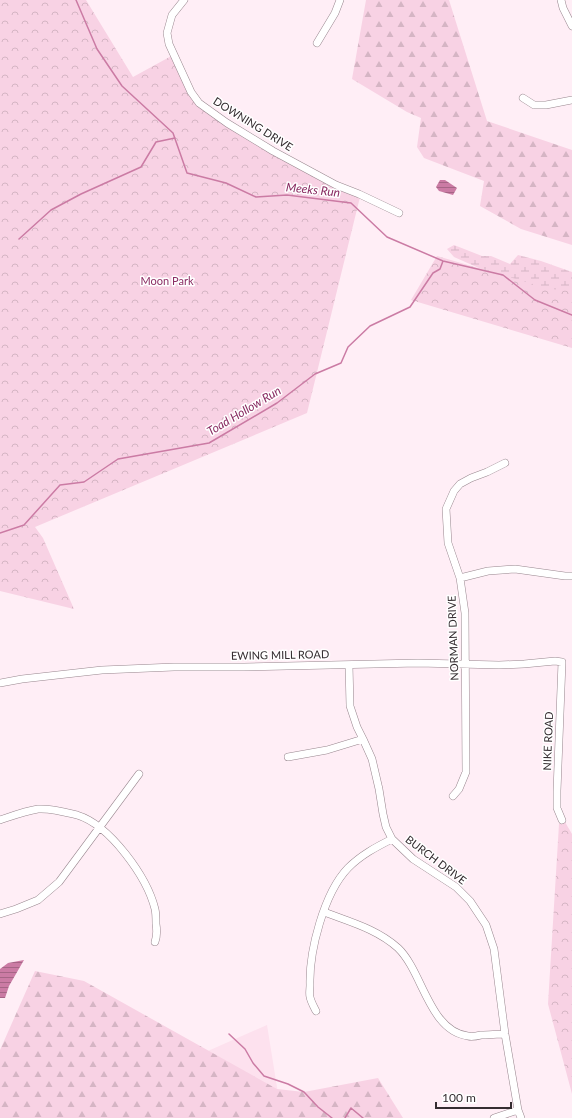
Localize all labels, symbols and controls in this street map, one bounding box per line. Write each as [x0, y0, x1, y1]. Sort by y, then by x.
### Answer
street label: DOWNING DRIVE [211, 94, 295, 153]
water label: Meeks Run [285, 179, 341, 200]
park label: Moon Park [141, 274, 194, 287]
water label: Toad Hollow Run [204, 383, 283, 439]
street label: NORMAN DRIVE [445, 595, 460, 681]
street label: EWING MILL ROAD [231, 647, 329, 662]
street label: NIKE ROAD [540, 711, 555, 771]
street label: BURCH DRIVE [403, 833, 469, 887]
scale bar [436, 1084, 511, 1110]
text: 100 m [442, 1090, 476, 1105]

